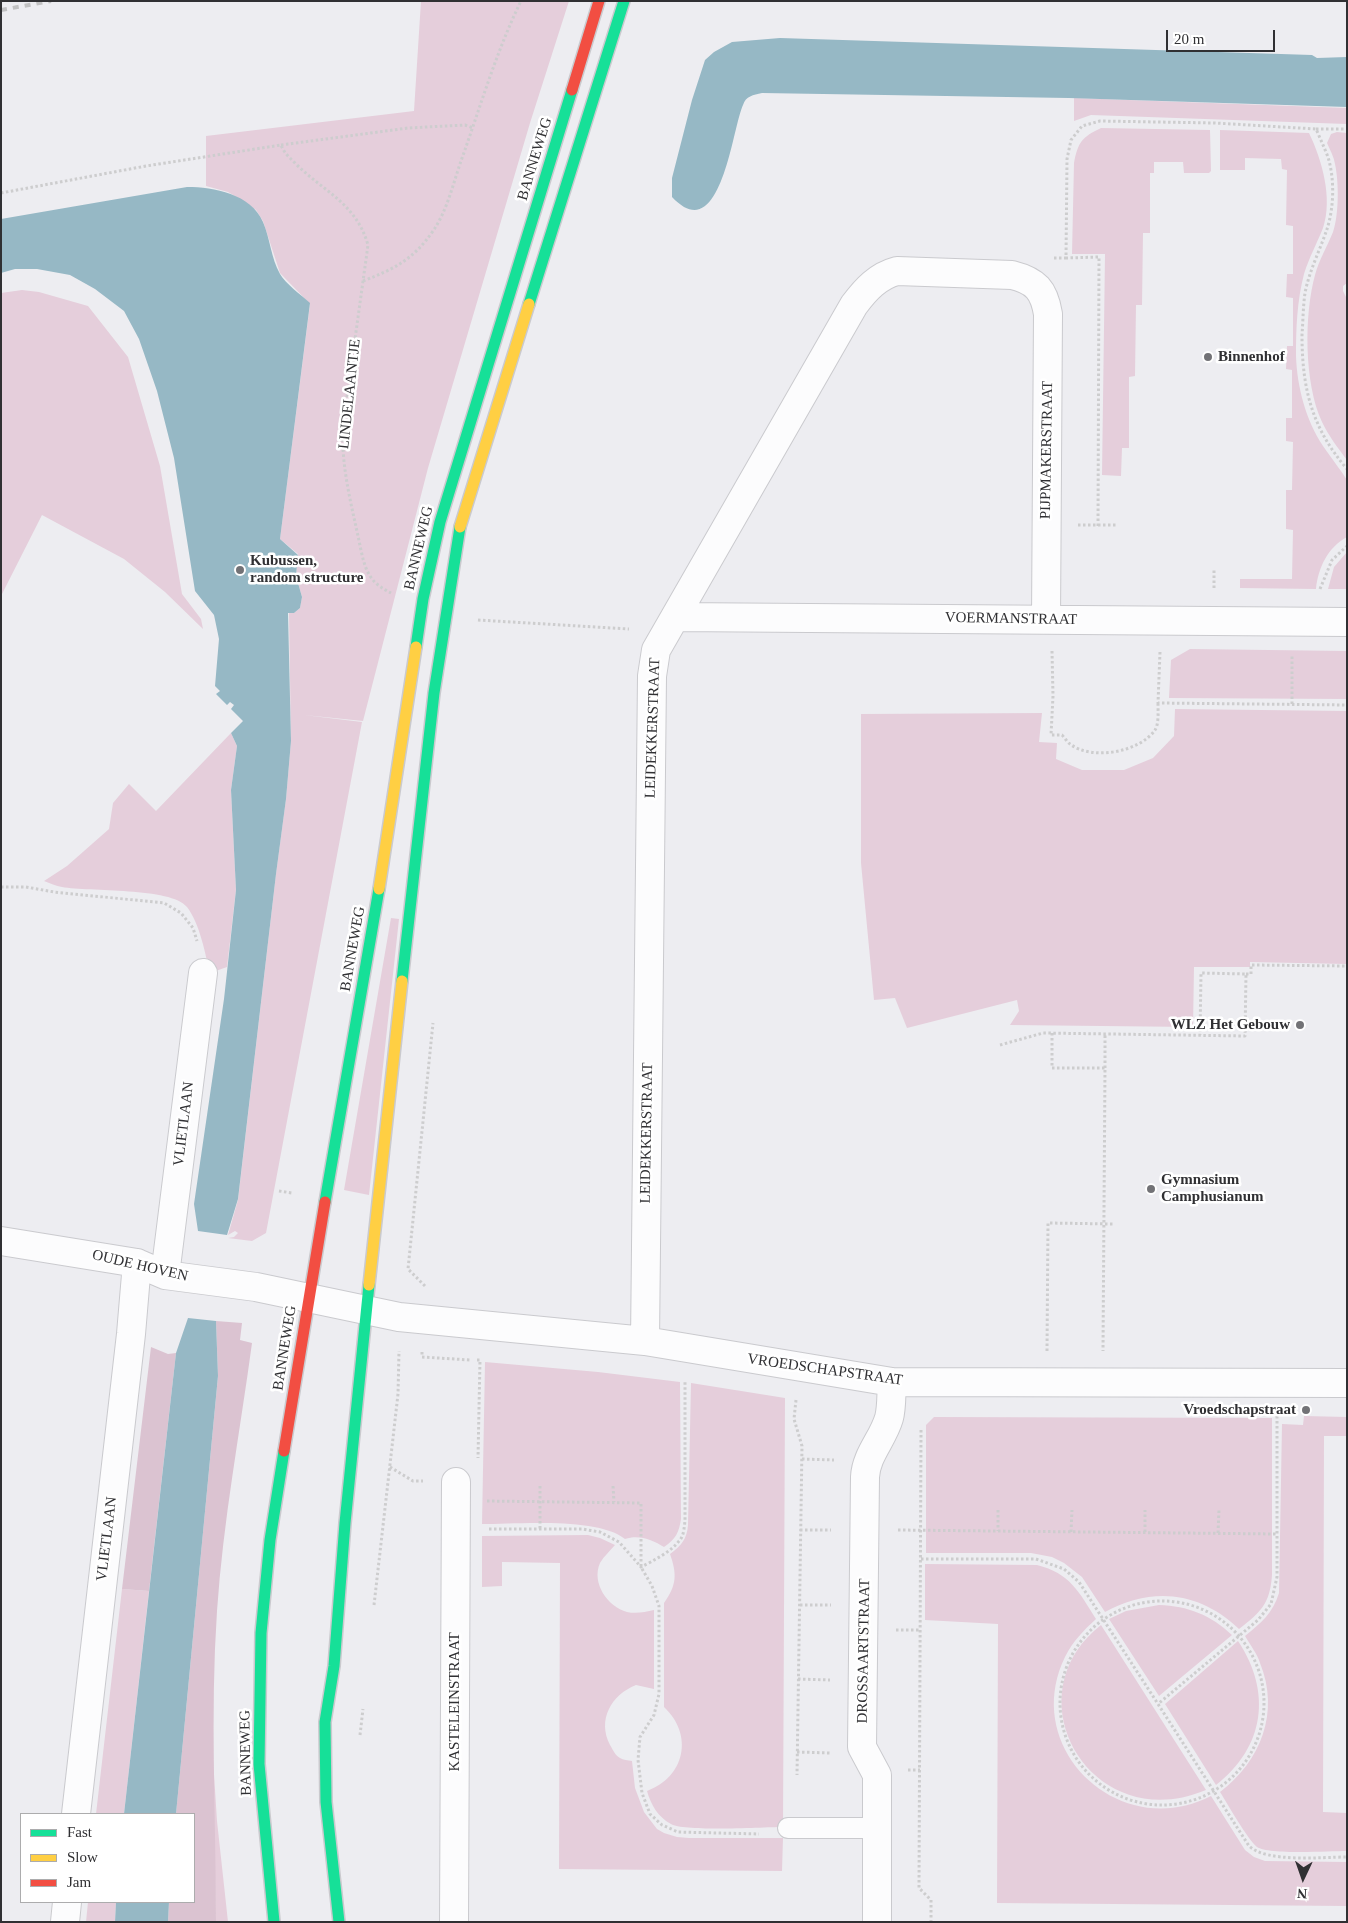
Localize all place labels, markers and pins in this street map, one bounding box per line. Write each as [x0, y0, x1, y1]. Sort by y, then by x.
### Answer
place label: Binnenhof [1218, 348, 1285, 366]
marker: Binnenhof [1202, 351, 1214, 363]
place label: Kubussen, random structure [250, 552, 363, 587]
marker: Kubussen, random structure [234, 564, 246, 576]
place label: WLZ Het Gebouw [1171, 1016, 1290, 1034]
marker: WLZ Het Gebouw [1294, 1019, 1306, 1031]
place label: Gymnasium Camphusianum [1161, 1171, 1264, 1206]
marker: Gymnasium Camphusianum [1145, 1183, 1157, 1195]
place label: Vroedschapstraat [1183, 1401, 1296, 1419]
marker: Vroedschapstraat [1300, 1404, 1312, 1416]

